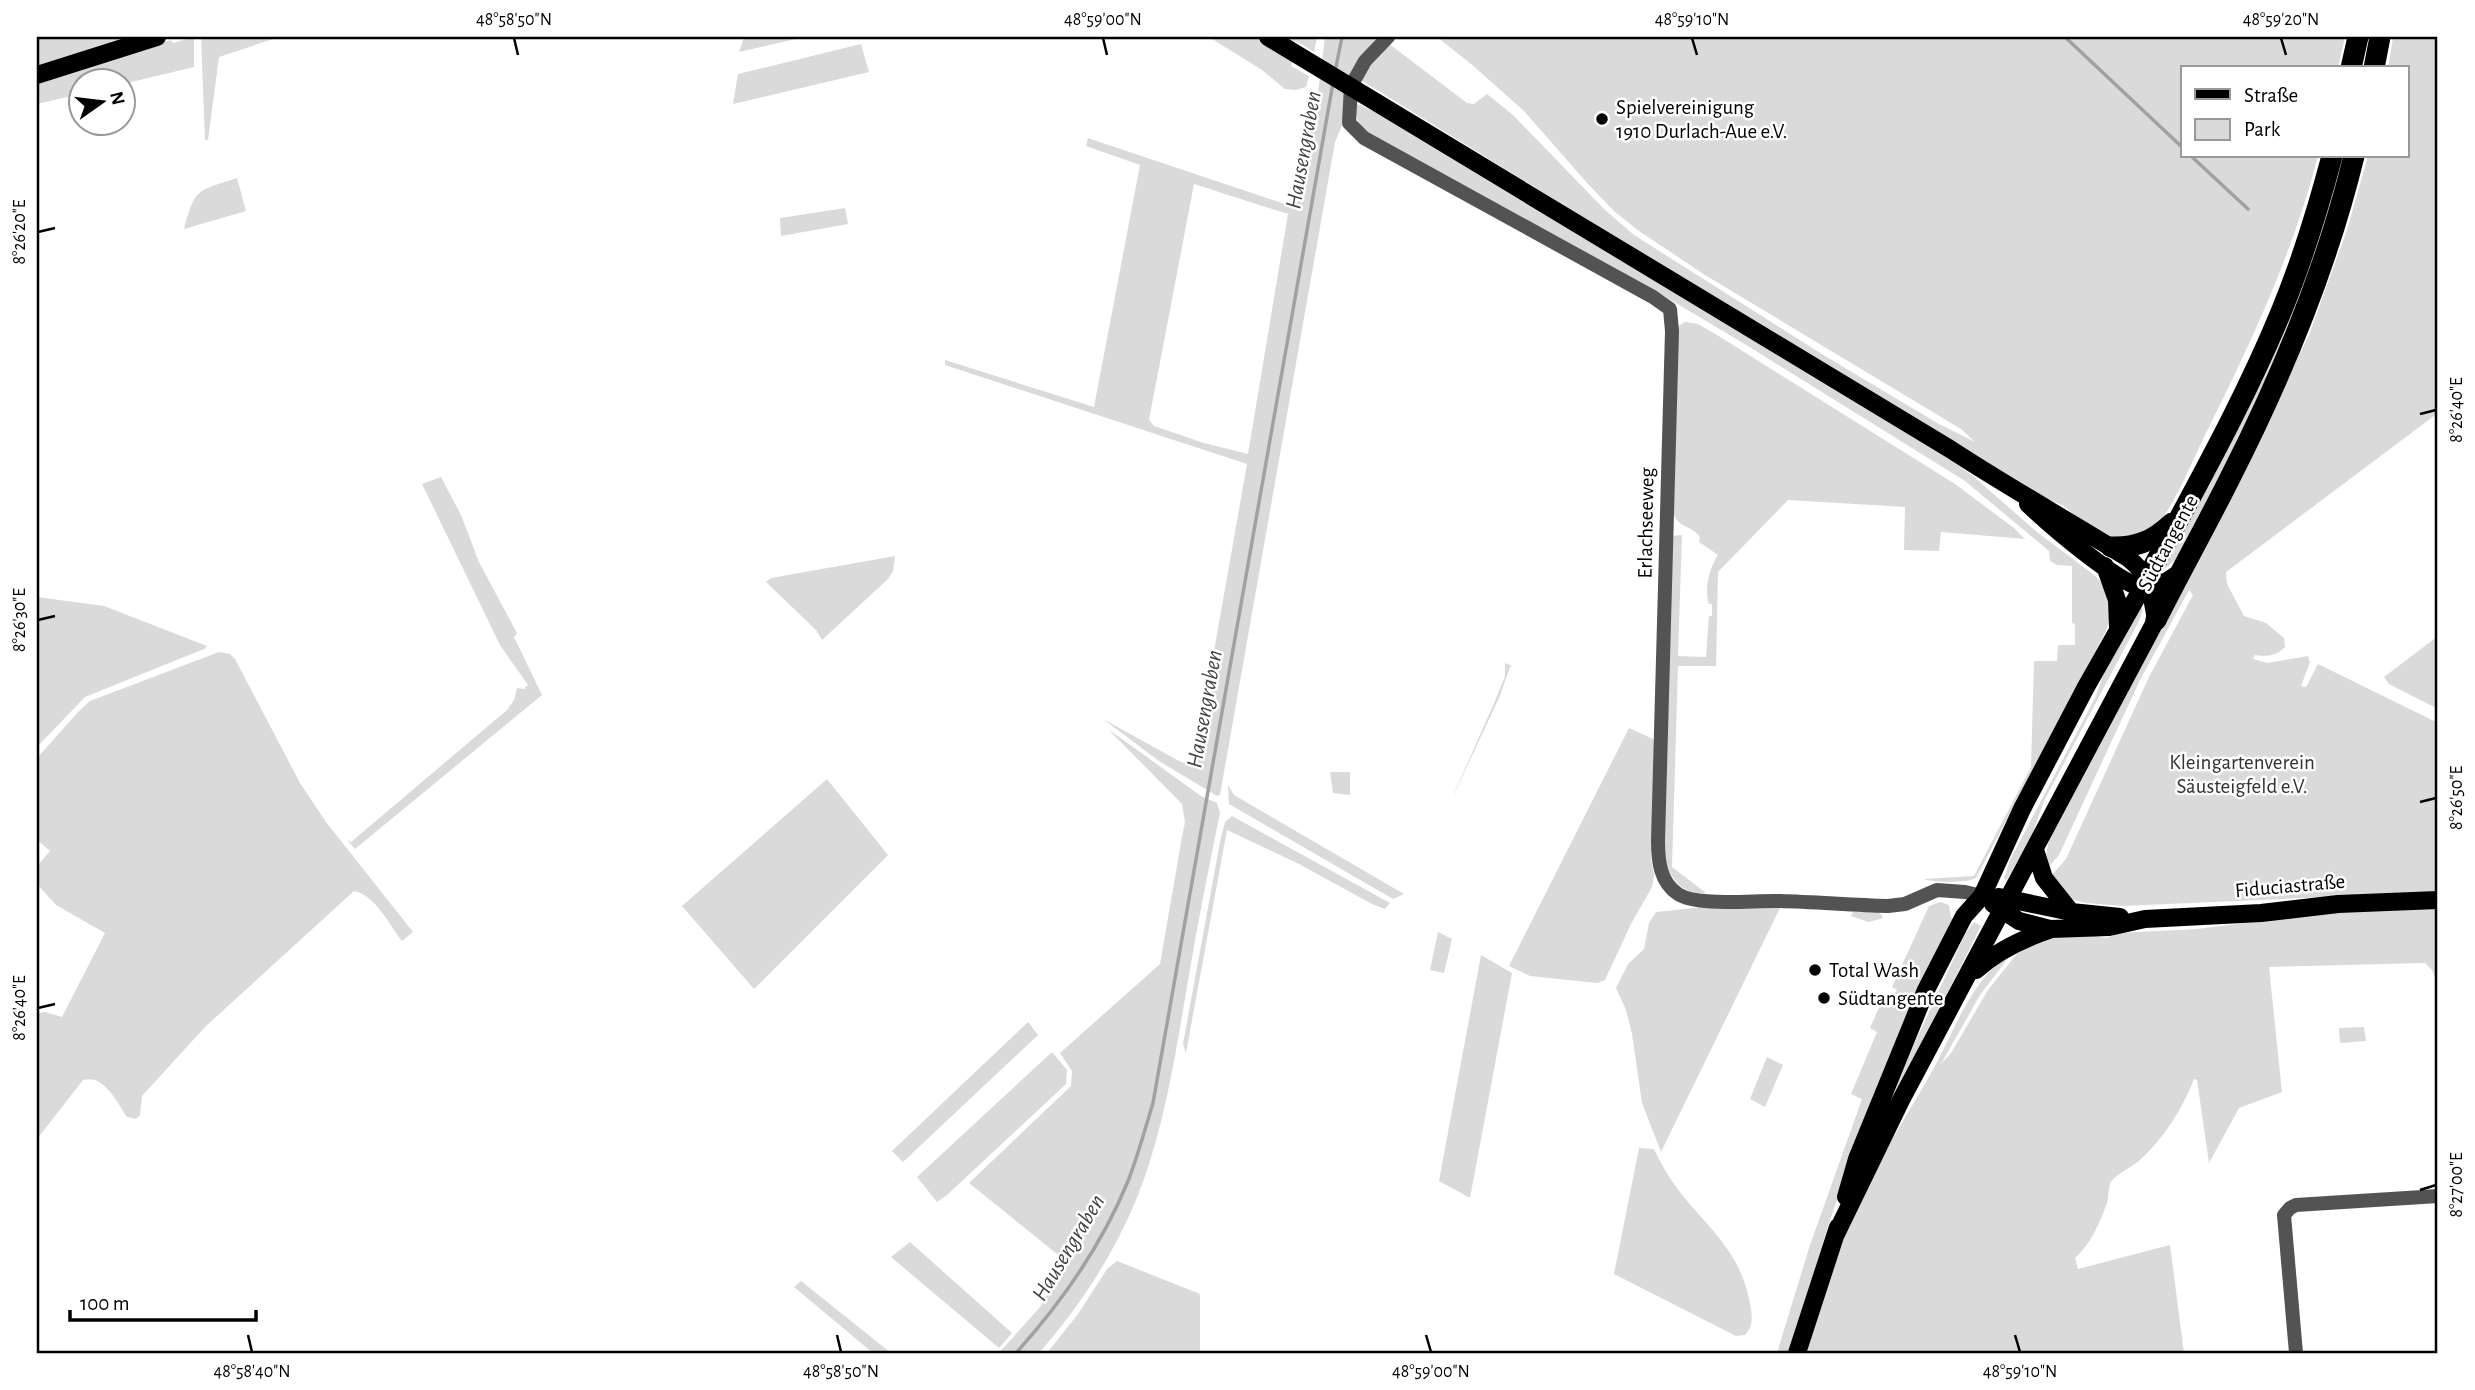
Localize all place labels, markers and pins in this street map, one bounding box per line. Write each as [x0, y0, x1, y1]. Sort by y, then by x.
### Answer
place label: Spielvereinigung 1910 Durlach-Aue e.V. [1616, 97, 1787, 142]
marker: Spielvereinigung 1910 Durlach-Aue e.V. [1594, 111, 1610, 127]
place label: Total Wash [1829, 960, 1919, 981]
marker: Total Wash [1807, 962, 1823, 978]
place label: Südtangente [1838, 988, 1943, 1009]
marker: Südtangente [1816, 990, 1832, 1006]

